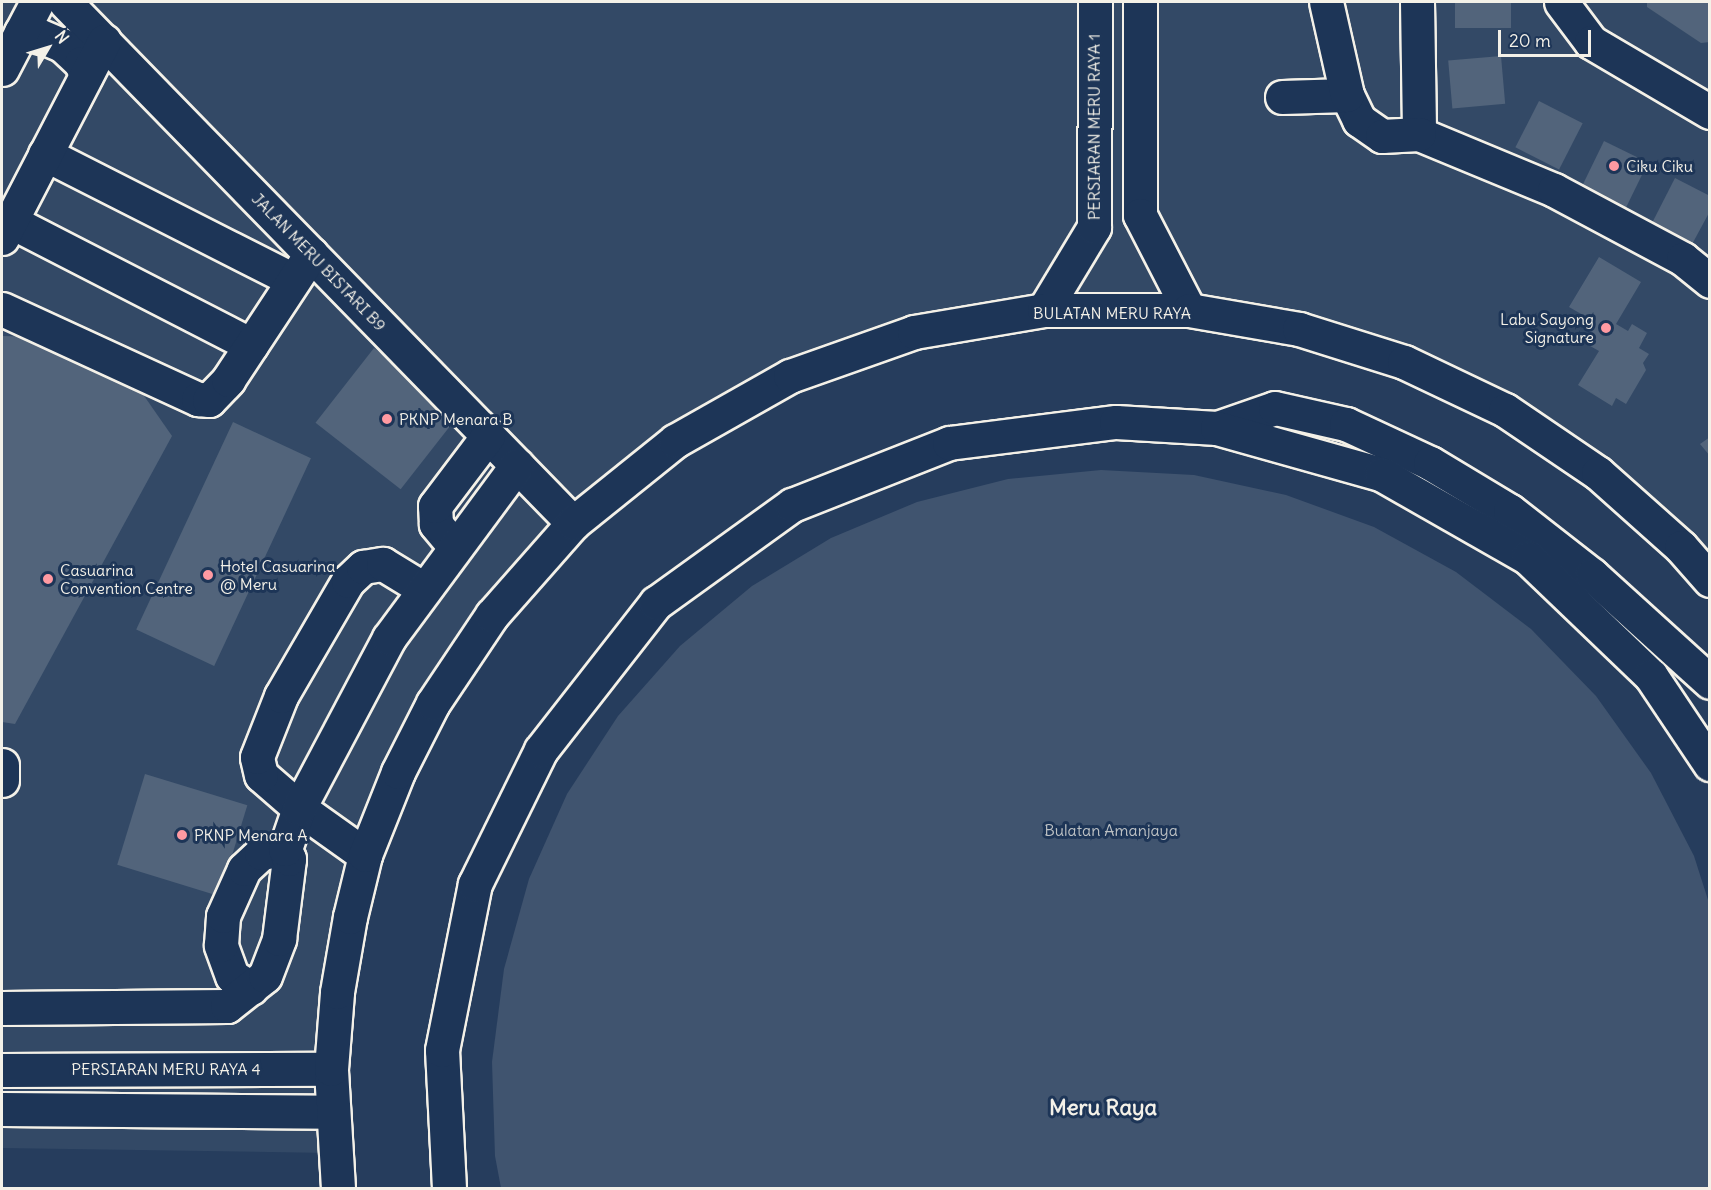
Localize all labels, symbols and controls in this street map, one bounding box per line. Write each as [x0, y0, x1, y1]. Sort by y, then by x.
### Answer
north arrow [18, 18, 78, 78]
scale bar [1501, 18, 1594, 56]
text: N [51, 26, 73, 47]
text: 20 m [1509, 29, 1551, 52]
street label: PERSIARAN MERU RAYA 1 [1084, 34, 1104, 220]
place label: Ciku Ciku [1626, 156, 1693, 176]
marker: Ciku Ciku [1607, 159, 1621, 173]
street label: JALAN MERU BISTARI B9 [248, 189, 390, 335]
street label: BULATAN MERU RAYA [1033, 303, 1191, 323]
place label: Labu Sayong Signature [1500, 309, 1594, 347]
marker: Labu Sayong Signature [1599, 321, 1613, 335]
place label: PKNP Menara B [399, 409, 513, 429]
marker: PKNP Menara B [380, 412, 394, 426]
place label: Hotel Casuarina @ Meru [220, 556, 335, 594]
place label: Casuarina Convention Centre [60, 560, 193, 598]
marker: Hotel Casuarina @ Meru [201, 568, 215, 582]
marker: Casuarina Convention Centre [41, 572, 55, 586]
park label: Bulatan Amanjaya [1044, 820, 1178, 840]
place label: PKNP Menara A [194, 825, 307, 845]
marker: PKNP Menara A [175, 828, 189, 842]
street label: PERSIARAN MERU RAYA 4 [71, 1059, 261, 1079]
district label: Meru Raya [1049, 1095, 1157, 1121]

